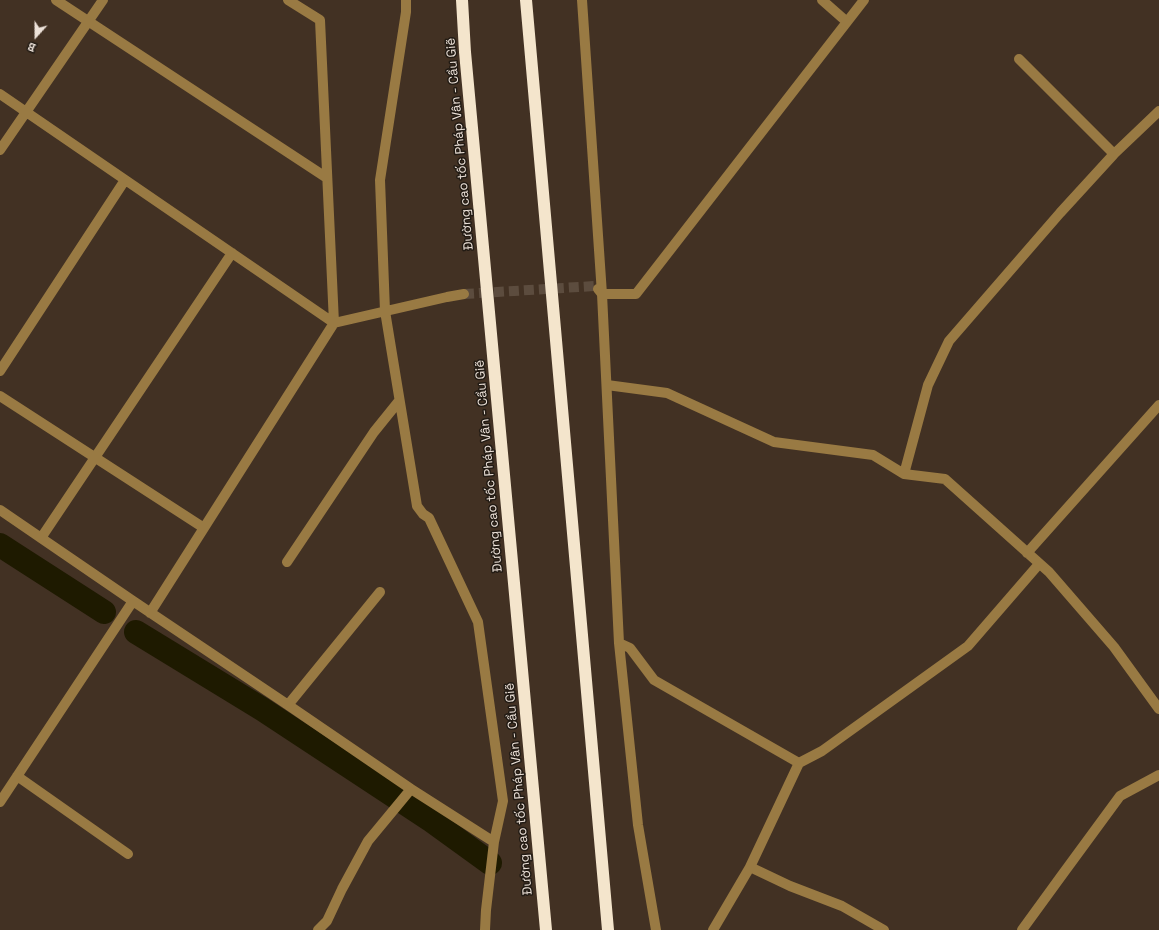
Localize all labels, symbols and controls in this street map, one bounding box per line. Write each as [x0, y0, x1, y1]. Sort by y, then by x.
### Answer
north arrow [16, 16, 56, 56]
street label: Đường cao tốc Pháp Vân - Cầu Giẽ [443, 37, 477, 251]
text: B [26, 39, 38, 55]
street label: Đường cao tốc Pháp Vân - Cầu Giẽ [472, 359, 506, 573]
street label: Đường cao tốc Pháp Vân - Cầu Giẽ [502, 682, 536, 896]

